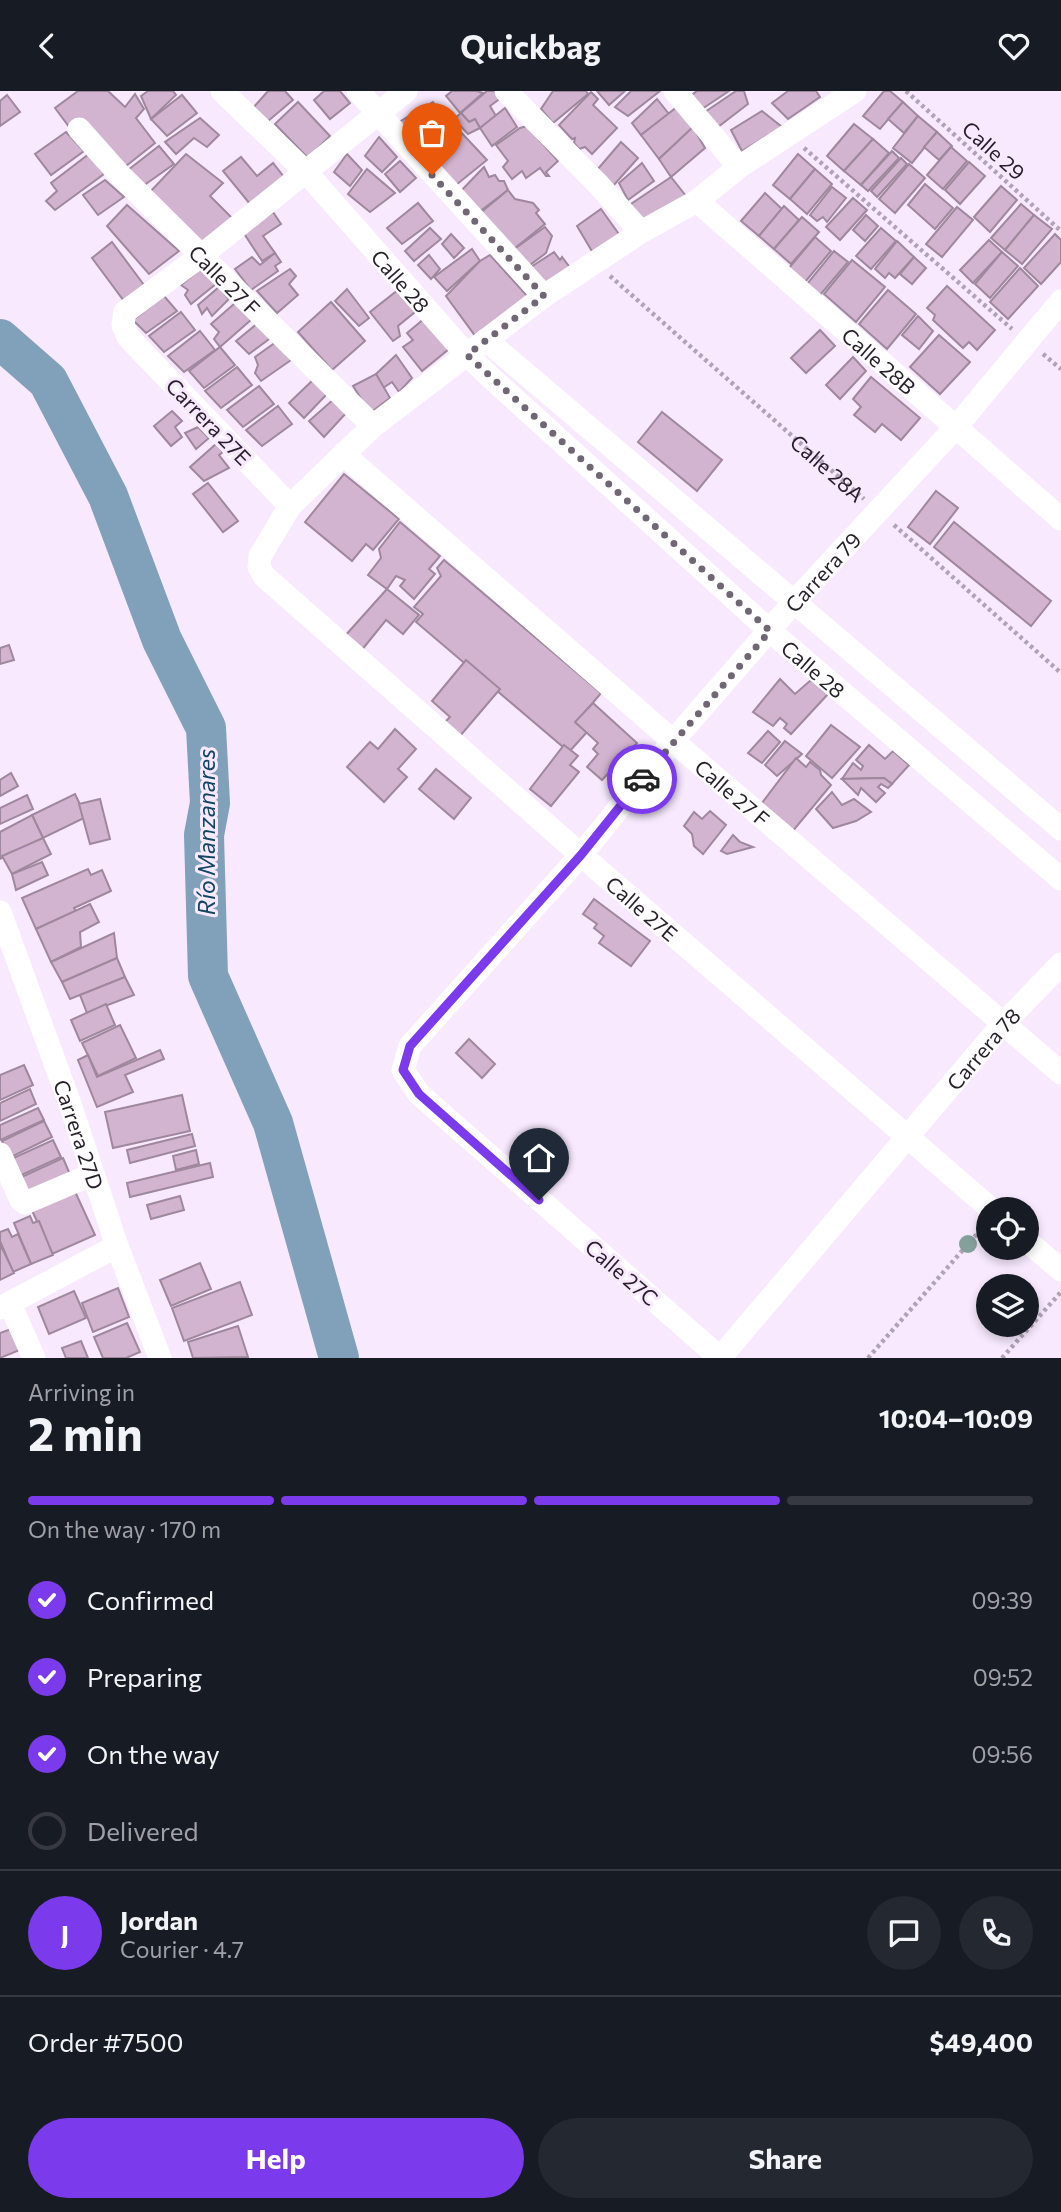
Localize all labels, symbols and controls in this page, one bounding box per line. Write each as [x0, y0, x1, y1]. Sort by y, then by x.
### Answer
text: Quickbag [460, 26, 601, 66]
icon: back [28, 27, 66, 65]
icon: heart [995, 27, 1033, 65]
pin [402, 103, 462, 175]
icon: bag [413, 114, 451, 152]
street label: Calle 29 [958, 115, 1030, 185]
street label: Calle 27 F [185, 239, 266, 320]
street label: Calle 28 [367, 244, 436, 317]
street label: Calle 28B [837, 321, 921, 399]
street label: Carrera 27E [161, 372, 257, 470]
street label: Calle 28A [786, 428, 870, 506]
street label: Carrera 79 [779, 526, 865, 617]
street label: Calle 28 [777, 634, 851, 702]
courier [607, 744, 677, 814]
water label: Río Manzanares [192, 749, 220, 915]
street label: Calle 27 F [690, 753, 775, 831]
icon: car [623, 760, 661, 798]
street label: Calle 27E [601, 870, 683, 946]
street label: Carrera 78 [941, 1002, 1025, 1094]
street label: Carrera 27D [50, 1076, 110, 1192]
pin [509, 1128, 569, 1200]
icon: home [520, 1139, 558, 1177]
map controls [976, 1197, 1039, 1337]
button: locate [976, 1197, 1039, 1260]
street label: Calle 27C [581, 1234, 663, 1310]
button: layers [976, 1274, 1039, 1337]
text: Arriving in [28, 1378, 135, 1406]
text: 10:04–10:09 [879, 1402, 1033, 1433]
text: 2 min [28, 1404, 143, 1460]
text: On the way · 170 m [28, 1515, 221, 1543]
icon: check [28, 1581, 66, 1619]
text: Confirmed [87, 1584, 214, 1615]
text: 09:39 [972, 1586, 1033, 1614]
icon: check [28, 1658, 66, 1696]
text: Preparing [87, 1661, 202, 1692]
text: 09:52 [973, 1663, 1033, 1691]
icon: check [28, 1735, 66, 1773]
text: On the way [87, 1738, 220, 1769]
text: 09:56 [971, 1740, 1033, 1768]
text: Delivered [87, 1815, 198, 1846]
button: chat [867, 1896, 941, 1970]
button: phone [959, 1896, 1033, 1970]
text: Jordan [120, 1904, 198, 1935]
text: J [61, 1918, 69, 1949]
text: Courier · 4.7 [120, 1935, 244, 1963]
text: Order #7500 [28, 2026, 184, 2057]
text: $49,400 [930, 2026, 1033, 2057]
button: Help [28, 2118, 524, 2198]
button: Share [538, 2118, 1033, 2198]

